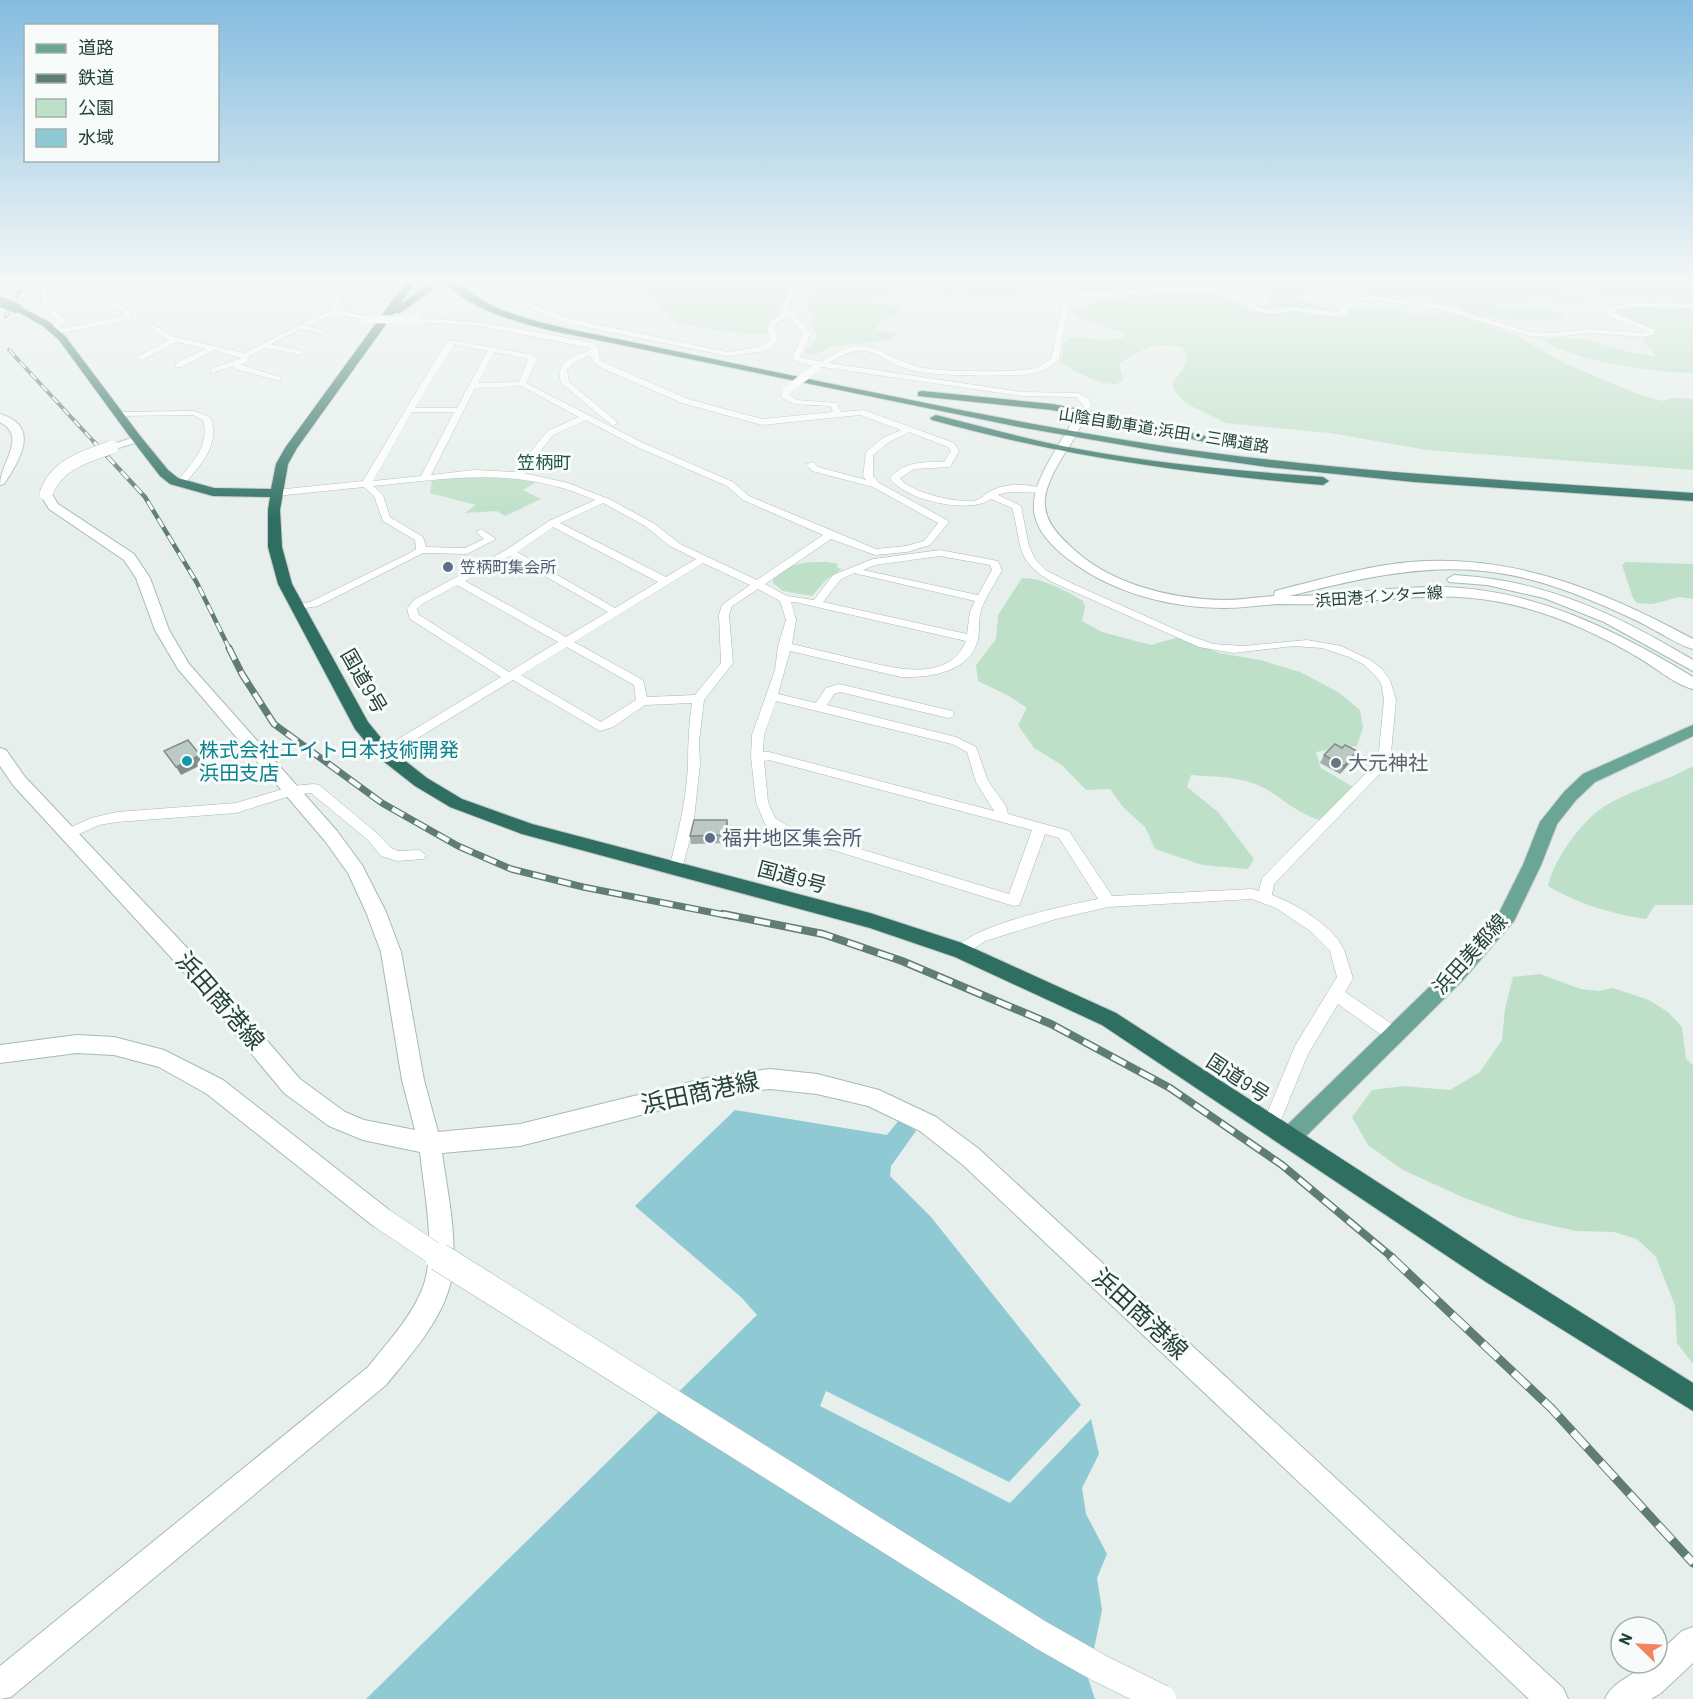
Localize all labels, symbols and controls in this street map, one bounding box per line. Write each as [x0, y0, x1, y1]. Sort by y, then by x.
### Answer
legend [24, 24, 219, 162]
text: 道路 [78, 36, 114, 58]
text: 鉄道 [78, 66, 114, 88]
text: 公園 [78, 96, 114, 118]
text: 水域 [78, 126, 114, 148]
street label: 山陰自動車道;浜田・三隅道路 [1057, 403, 1271, 456]
district label: 笠柄町 [517, 451, 571, 473]
place label: 笠柄町集会所 [460, 557, 556, 576]
marker: 笠柄町集会所 [441, 560, 455, 574]
street label: 浜田港インター線 [1314, 582, 1443, 609]
street label: 国道9号 [337, 644, 393, 717]
place label: 株式会社エイト日本技術開発 浜田支店 [199, 737, 459, 784]
place label: 大元神社 [1348, 750, 1428, 774]
marker: 株式会社エイト日本技術開発 浜田支店 [180, 754, 194, 768]
marker: 大元神社 [1329, 756, 1343, 770]
place label: 福井地区集会所 [722, 825, 862, 849]
marker: 福井地区集会所 [703, 831, 717, 845]
street label: 国道9号 [755, 855, 829, 897]
street label: 浜田美都線 [1427, 908, 1512, 999]
street label: 浜田商港線 [171, 945, 271, 1055]
street label: 国道9号 [1202, 1048, 1275, 1106]
street label: 浜田商港線 [638, 1065, 761, 1118]
street label: 浜田商港線 [1087, 1261, 1195, 1364]
north arrow [1609, 1615, 1669, 1675]
text: N [1614, 1630, 1636, 1647]

